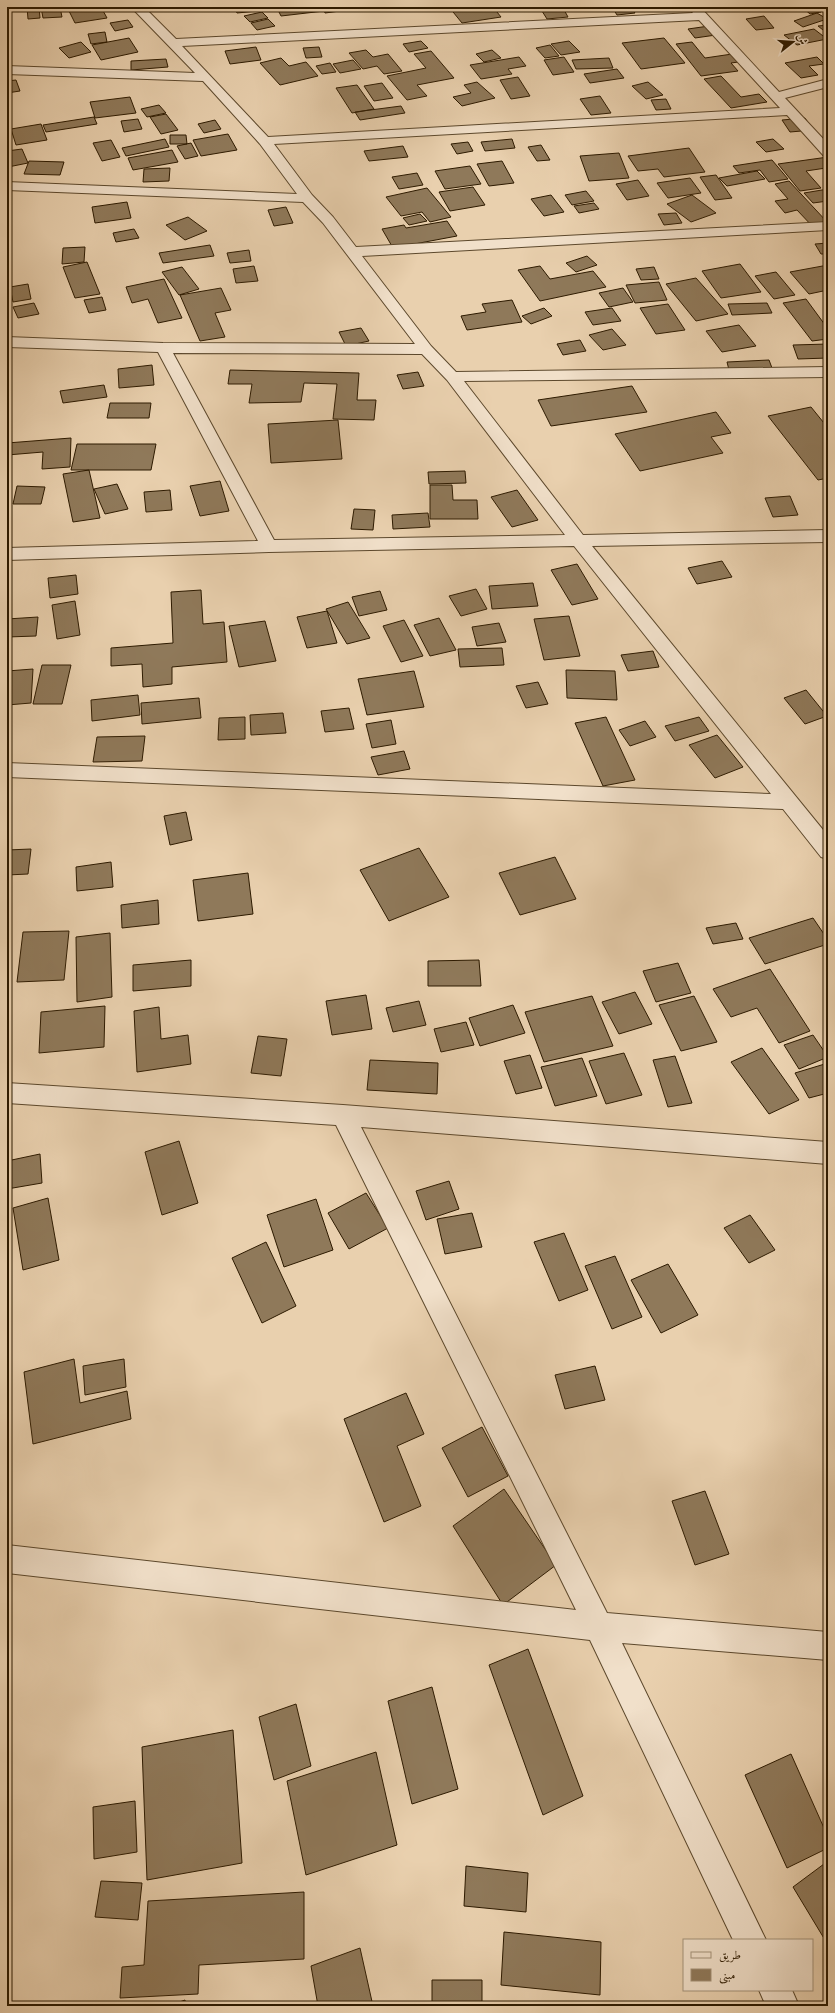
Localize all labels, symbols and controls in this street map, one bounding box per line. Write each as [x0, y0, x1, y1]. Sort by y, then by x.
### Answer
north arrow [773, 22, 813, 62]
text: ش [793, 32, 811, 47]
legend [683, 1939, 813, 1991]
text: طريق [719, 1947, 741, 1963]
text: مبنى [719, 1967, 735, 1984]

